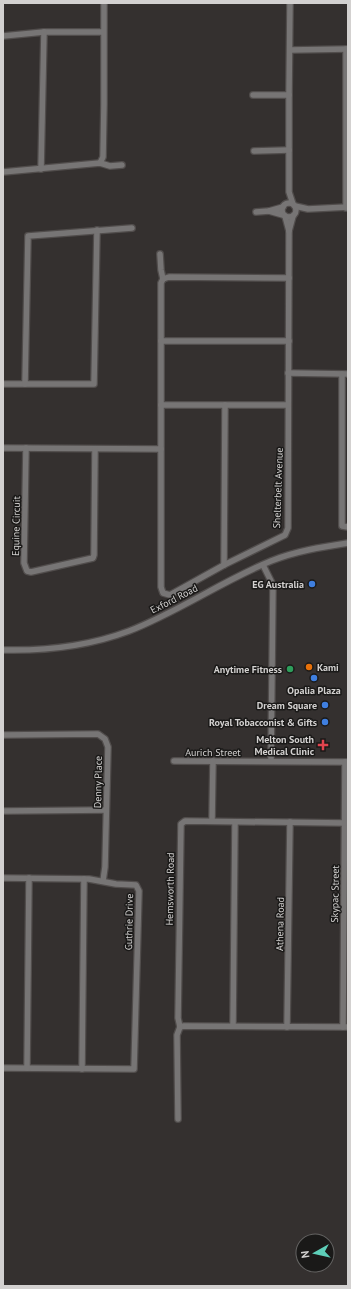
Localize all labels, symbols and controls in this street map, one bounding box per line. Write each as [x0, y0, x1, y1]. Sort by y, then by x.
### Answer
street label: Shelterbelt Avenue [270, 447, 286, 529]
street label: Equine Circuit [9, 495, 23, 556]
place label: EG Australia [252, 578, 304, 591]
marker: EG Australia [307, 579, 317, 589]
street label: Exford Road [148, 582, 200, 616]
place label: Kami [317, 661, 339, 674]
marker: Kami [304, 662, 314, 672]
place label: Anytime Fitness [214, 663, 282, 676]
marker: Anytime Fitness [285, 664, 295, 674]
marker: Opalia Plaza [309, 673, 319, 683]
place label: Opalia Plaza [287, 684, 341, 697]
place label: Dream Square [257, 699, 317, 712]
marker: Dream Square [320, 700, 330, 710]
place label: Royal Tobacconist & Gifts [209, 716, 317, 729]
marker: Royal Tobacconist & Gifts [320, 717, 330, 727]
place label: Melton South Medical Clinic [255, 733, 315, 758]
marker: Melton South Medical Clinic [317, 739, 329, 751]
street label: Aurich Street [185, 746, 241, 759]
street label: Denny Place [91, 756, 105, 808]
street label: Hemsworth Road [163, 852, 177, 926]
street label: Skypac Street [328, 865, 342, 923]
street label: Guthrie Drive [122, 894, 136, 950]
street label: Athena Road [273, 897, 287, 951]
north arrow [295, 1233, 335, 1273]
text: N [298, 1250, 313, 1259]

